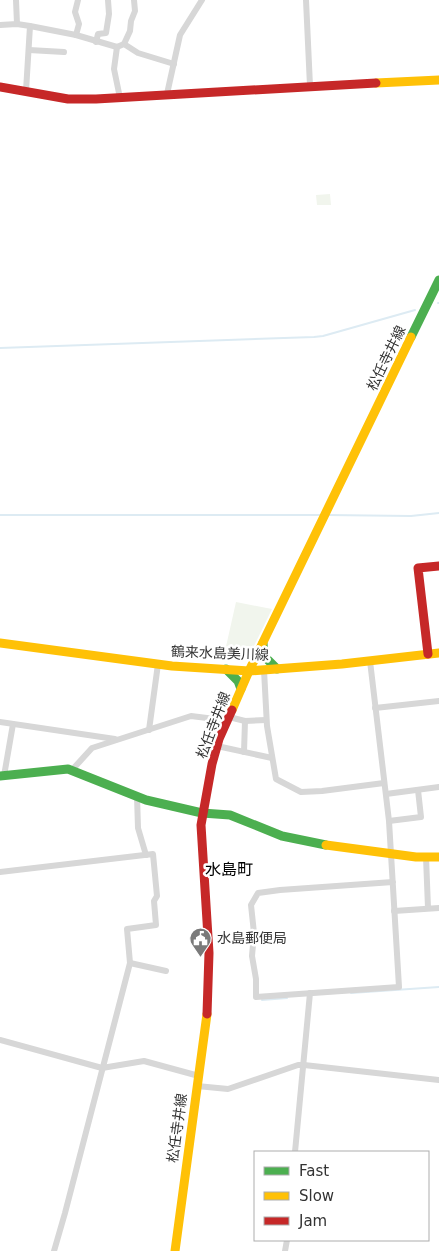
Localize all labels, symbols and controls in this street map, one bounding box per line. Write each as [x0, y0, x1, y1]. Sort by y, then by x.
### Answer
street label: 松任寺井線 [363, 323, 409, 393]
street label: 鶴来水島美川線 [171, 643, 269, 663]
street label: 松任寺井線 [193, 689, 233, 761]
district label: 水島町 [205, 860, 253, 879]
public building icon: 水島郵便局 [189, 926, 213, 957]
place label: 水島郵便局 [217, 930, 287, 946]
street label: 松任寺井線 [164, 1092, 190, 1164]
legend [254, 1151, 429, 1241]
text: Fast [299, 1162, 329, 1180]
text: Slow [299, 1187, 334, 1205]
text: Jam [298, 1212, 327, 1230]

